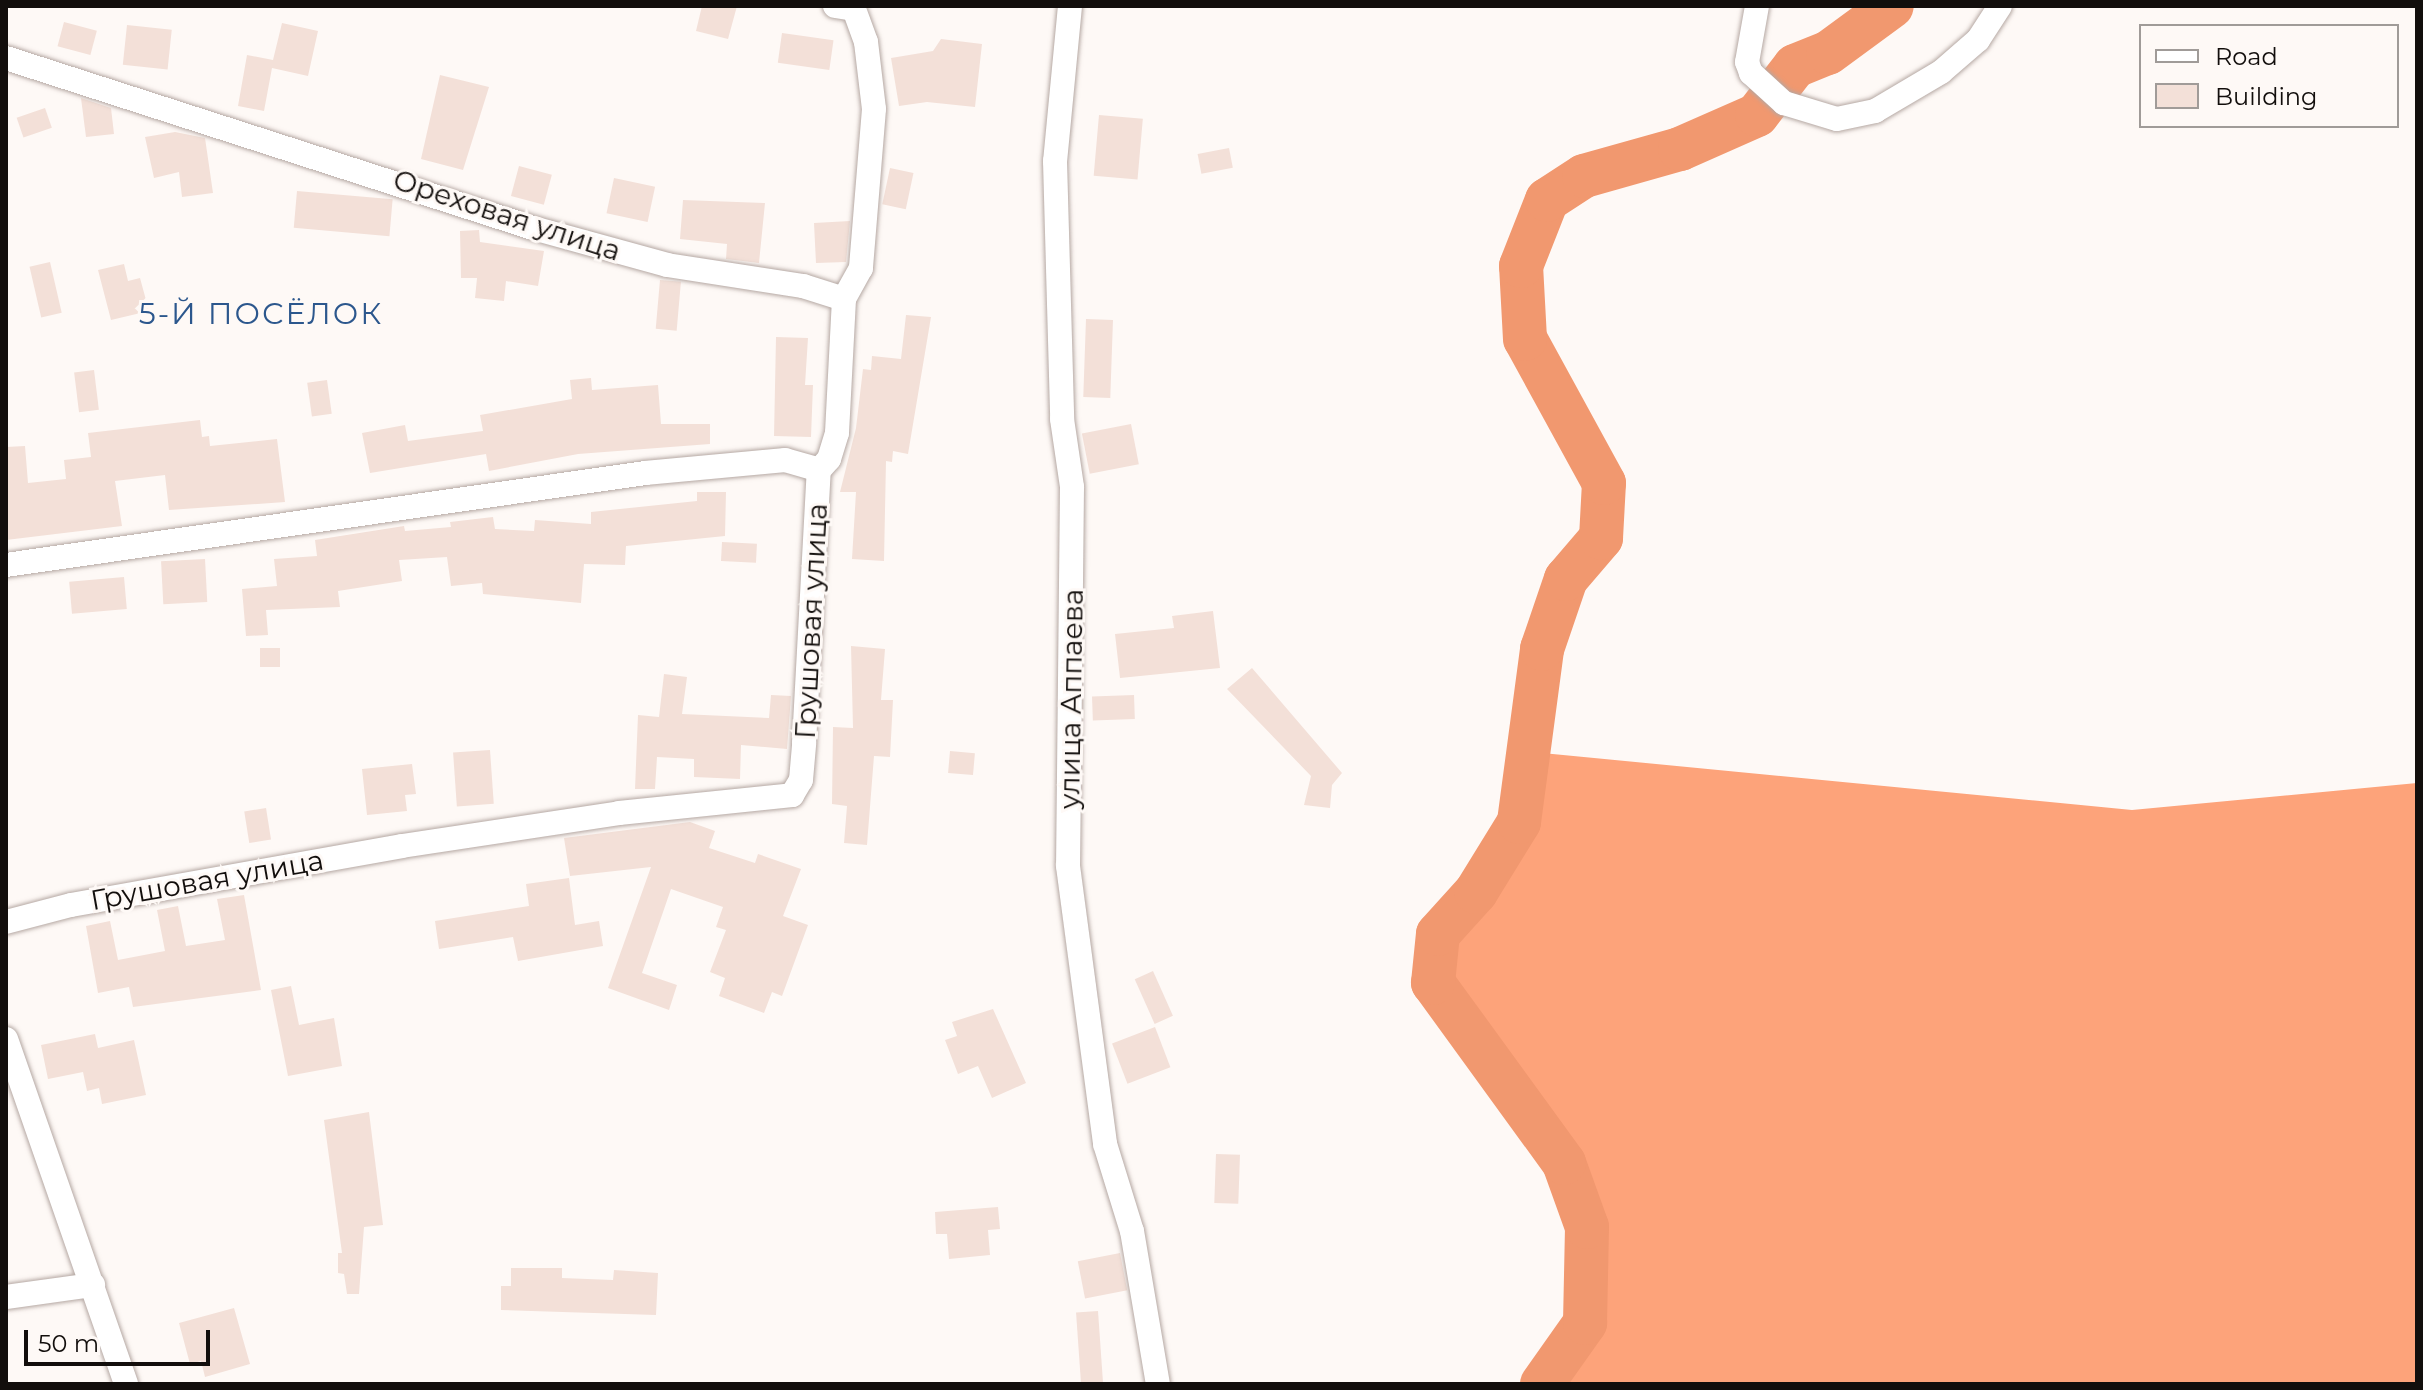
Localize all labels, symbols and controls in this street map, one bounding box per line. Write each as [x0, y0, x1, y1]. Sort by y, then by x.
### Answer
legend [2139, 24, 2399, 128]
text: Road [2215, 42, 2278, 71]
text: Building [2215, 82, 2318, 111]
street label: Ореховая улица [389, 162, 625, 268]
district label: 5-Й ПОСЁЛОК [139, 296, 383, 332]
street label: Грушовая улица [788, 502, 834, 740]
street label: улица Аппаева [1052, 589, 1090, 809]
street label: Грушовая улица [88, 843, 326, 917]
scale bar [28, 1314, 214, 1364]
text: 50 m [38, 1329, 99, 1358]

